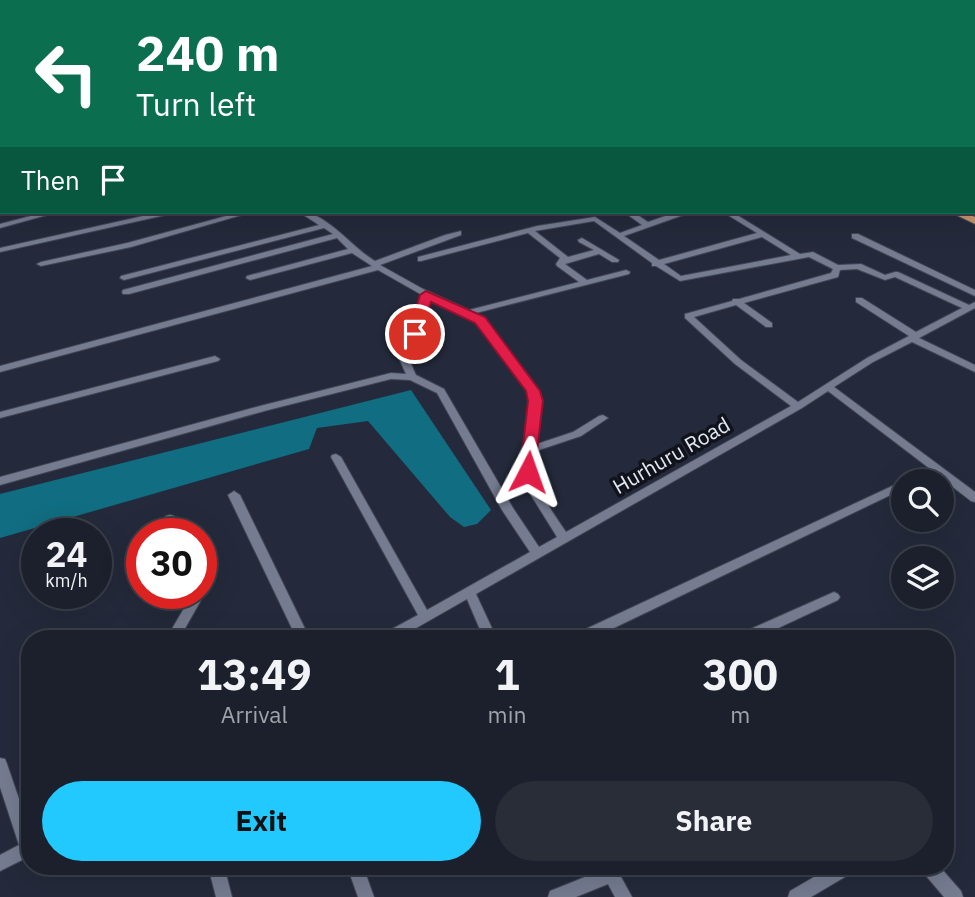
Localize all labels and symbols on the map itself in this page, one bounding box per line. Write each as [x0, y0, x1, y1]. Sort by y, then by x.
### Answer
pin [385, 304, 445, 364]
street label: Hurhuru Road [607, 410, 735, 500]
position arrow [491, 435, 565, 509]
speed limit sign: 30 [126, 518, 217, 609]

